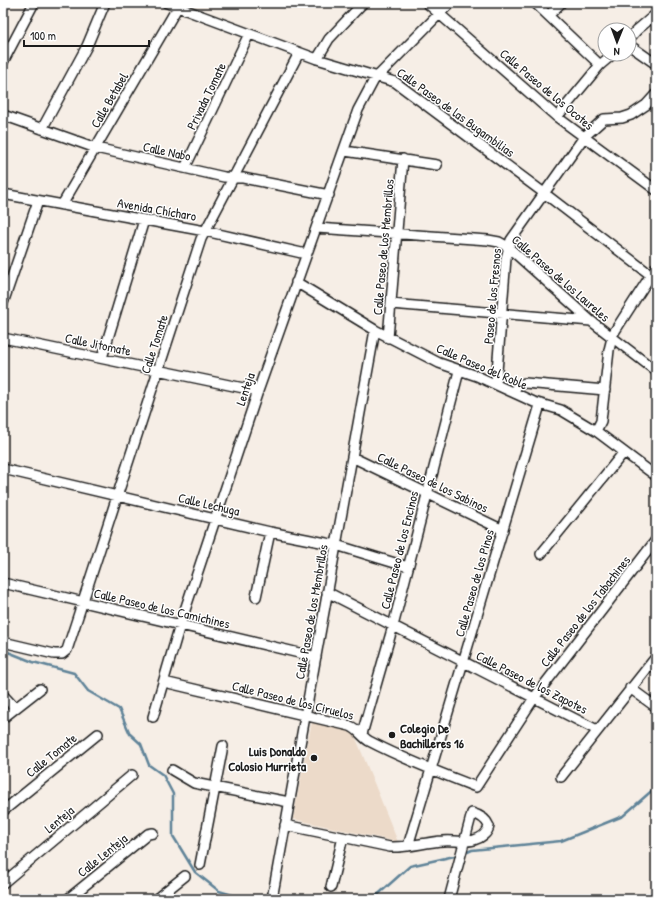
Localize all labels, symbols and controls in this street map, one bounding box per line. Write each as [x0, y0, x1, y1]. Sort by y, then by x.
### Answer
scale bar [24, 22, 149, 48]
north arrow [597, 22, 637, 62]
text: 100 m [30, 27, 56, 44]
street label: Calle Paseo de los Ocotes [496, 44, 598, 134]
text: N [614, 45, 620, 59]
street label: Privada Tomate [182, 59, 230, 133]
street label: Calle Paseo de las Bugambilias [393, 63, 519, 161]
street label: Calle Betabel [86, 68, 132, 131]
street label: Calle Nabo [141, 137, 193, 165]
street label: Calle Paseo de los Membrillos [368, 178, 398, 316]
street label: Avenida Chícharo [116, 193, 198, 225]
street label: Calle Paseo de los Laureles [508, 230, 614, 326]
street label: Paseo de los Fresnos [479, 247, 505, 345]
street label: Calle Tomate [136, 312, 172, 376]
street label: Calle Jitomate [63, 328, 133, 360]
street label: Calle Paseo del Roble [434, 339, 530, 393]
street label: Lenteja [231, 370, 259, 408]
street label: Calle Paseo de los Sabinos [375, 447, 491, 517]
street label: Calle Lechuga [176, 488, 242, 520]
street label: Calle Paseo de los Encinos [376, 489, 422, 611]
street label: Calle Paseo de los Pinos [450, 527, 498, 639]
street label: Calle Paseo de los Membrillos [290, 543, 332, 681]
street label: Calle Paseo de los Tabachines [536, 552, 634, 670]
street label: Calle Paseo de los Camichines [92, 584, 232, 632]
street label: Calle Paseo de los Zapotes [473, 646, 591, 718]
street label: Calle Paseo de los Ciruelos [230, 676, 356, 724]
place label: Colegio De Bachilleres 16 [400, 719, 465, 752]
street label: Calle Tomate [22, 729, 80, 781]
marker: Colegio De Bachilleres 16 [387, 730, 397, 740]
place label: Luis Donaldo Colosio Murrieta [228, 742, 307, 775]
marker: Luis Donaldo Colosio Murrieta [309, 753, 319, 763]
street label: Lenteja [40, 801, 78, 837]
street label: Calle Lenteja [73, 829, 131, 881]

